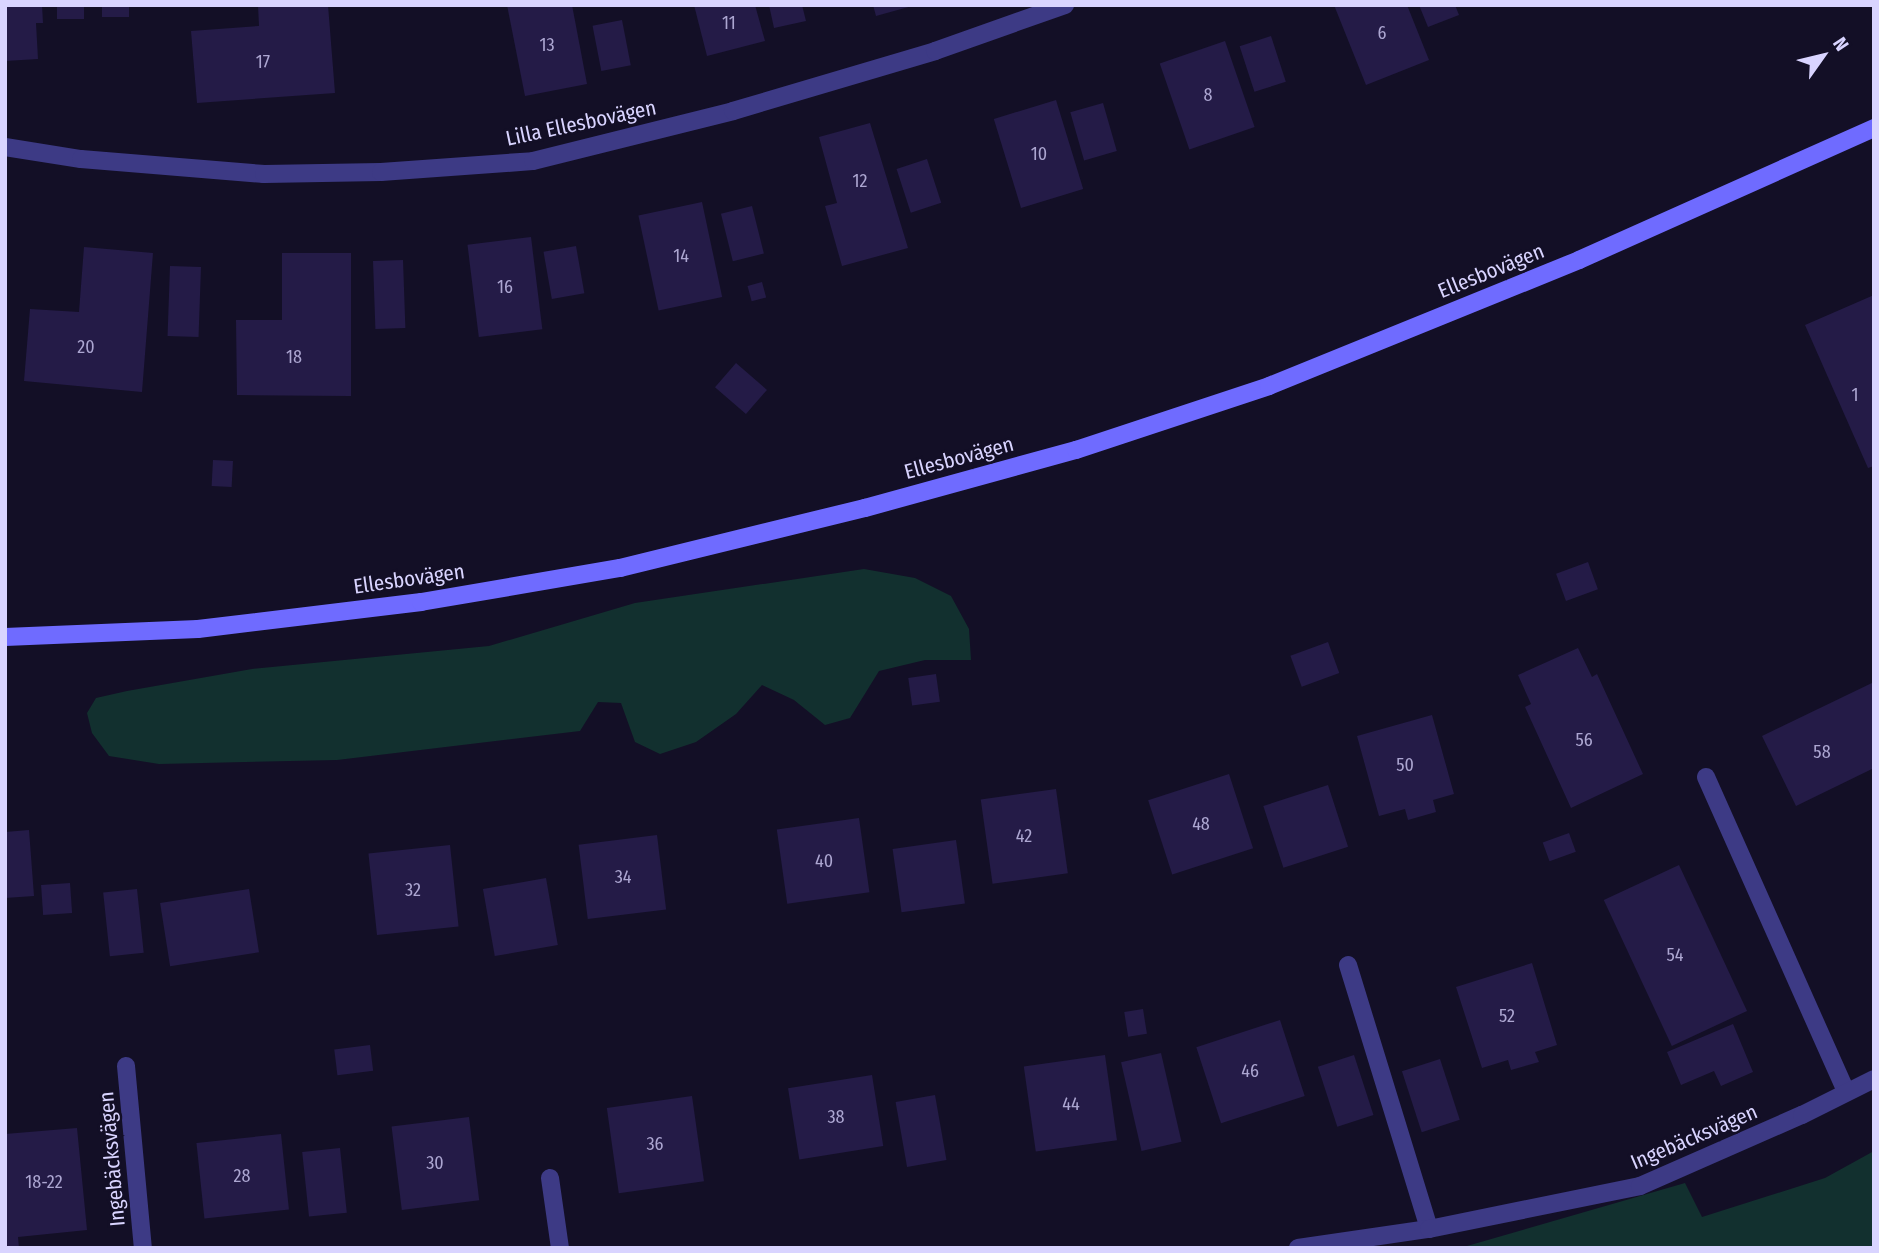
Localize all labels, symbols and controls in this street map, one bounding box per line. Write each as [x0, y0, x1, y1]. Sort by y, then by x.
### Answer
house number: 11 [722, 12, 736, 34]
north arrow [1788, 21, 1858, 91]
house number: 6 [1378, 22, 1386, 44]
text: N [1828, 33, 1854, 55]
house number: 13 [539, 34, 555, 56]
house number: 17 [256, 51, 270, 73]
house number: 8 [1204, 84, 1212, 106]
street label: Lilla Ellesbovägen [504, 95, 658, 151]
house number: 10 [1031, 143, 1047, 165]
house number: 12 [853, 170, 867, 192]
street label: Ellesbovägen [1434, 238, 1548, 304]
house number: 14 [673, 245, 689, 267]
house number: 16 [497, 276, 513, 298]
house number: 20 [77, 336, 95, 358]
house number: 18 [286, 346, 302, 368]
house number: 1 [1851, 384, 1859, 406]
street label: Ellesbovägen [902, 431, 1016, 485]
street label: Ellesbovägen [352, 559, 466, 599]
house number: 56 [1575, 729, 1593, 751]
house number: 58 [1813, 741, 1831, 763]
house number: 50 [1396, 754, 1414, 776]
house number: 48 [1192, 813, 1210, 835]
house number: 42 [1016, 825, 1032, 847]
house number: 40 [815, 850, 833, 872]
house number: 34 [615, 866, 631, 888]
house number: 32 [405, 879, 421, 901]
house number: 54 [1667, 944, 1683, 966]
house number: 52 [1499, 1005, 1515, 1027]
house number: 46 [1241, 1060, 1259, 1082]
street label: Ingebäcksvägen [94, 1091, 130, 1227]
house number: 44 [1062, 1093, 1080, 1115]
street label: Ingebäcksvägen [1627, 1099, 1761, 1175]
house number: 38 [827, 1106, 845, 1128]
house number: 36 [646, 1133, 664, 1155]
house number: 30 [426, 1152, 444, 1174]
house number: 28 [234, 1165, 250, 1187]
house number: 18-22 [25, 1171, 63, 1193]

